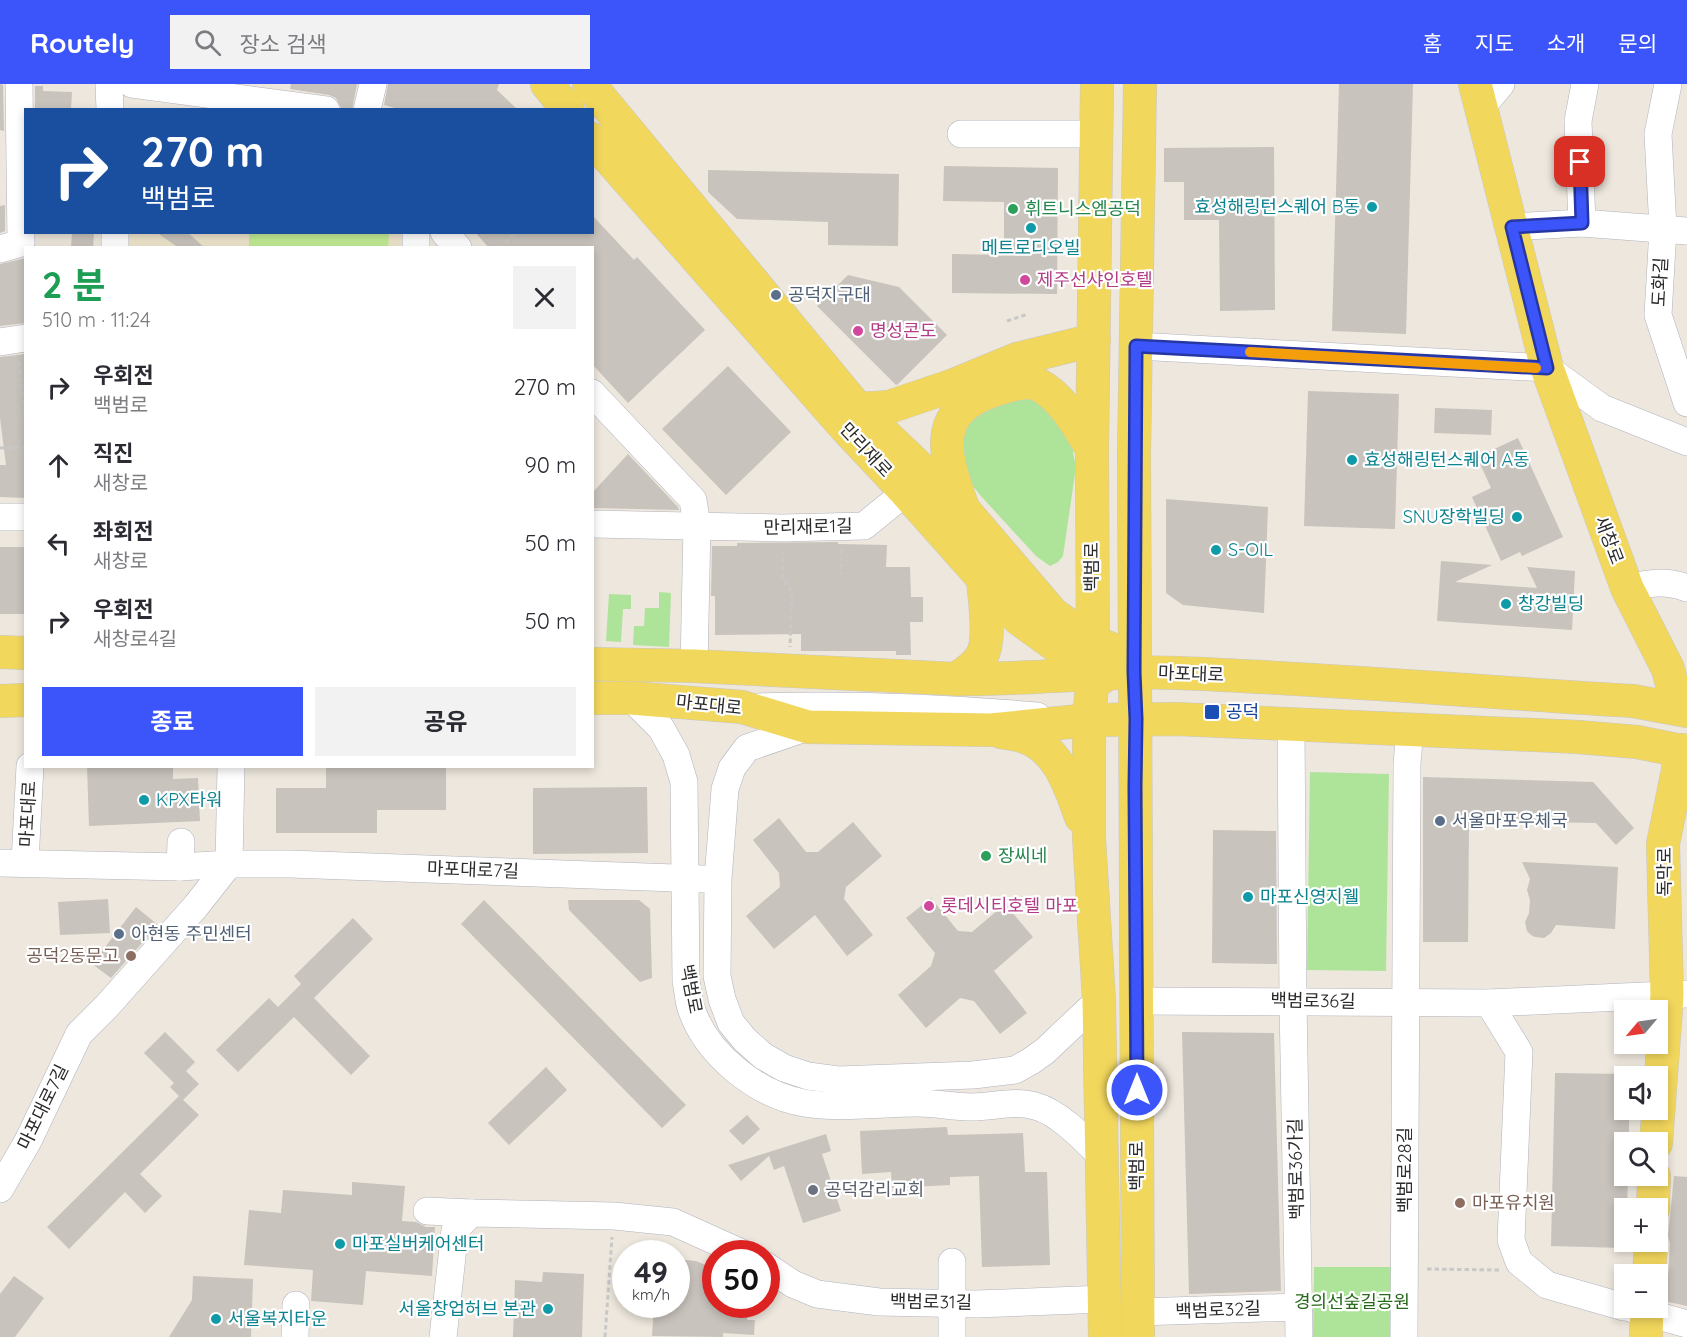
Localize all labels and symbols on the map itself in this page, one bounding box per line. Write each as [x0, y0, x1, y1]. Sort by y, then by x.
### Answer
pin [1554, 136, 1605, 187]
place label: 효성해링턴스퀘어 B동 [1194, 195, 1360, 218]
place label: 휘트니스엠공덕 [1025, 197, 1141, 220]
marker: 효성해링턴스퀘어 B동 [1365, 200, 1379, 214]
marker: 휘트니스엠공덕 [1006, 202, 1020, 216]
marker: 메트로디오빌 [1024, 221, 1038, 235]
place label: 메트로디오빌 [981, 236, 1081, 259]
street label: 도화길 [1647, 257, 1672, 307]
place label: 제주선샤인호텔 [1037, 268, 1153, 291]
marker: 제주선샤인호텔 [1018, 273, 1032, 287]
place label: 공덕지구대 [788, 283, 871, 306]
marker: 공덕지구대 [769, 288, 783, 302]
place label: 명성콘도 [870, 319, 936, 342]
marker: 명성콘도 [851, 324, 865, 338]
street label: 만리재로 [835, 418, 897, 482]
place label: 효성해링턴스퀘어 A동 [1364, 448, 1530, 471]
marker: 효성해링턴스퀘어 A동 [1345, 453, 1359, 467]
place label: SNU장학빌딩 [1403, 505, 1505, 528]
marker: SNU장학빌딩 [1510, 510, 1524, 524]
street label: 새창로 [1590, 513, 1629, 567]
street label: 만리재로1길 [763, 514, 853, 539]
place label: S-OIL [1228, 538, 1273, 561]
street label: 백범로 [1080, 542, 1103, 592]
marker: S-OIL [1209, 543, 1223, 557]
place label: 창강빌딩 [1518, 592, 1584, 615]
marker: 창강빌딩 [1499, 597, 1513, 611]
street label: 마포대로 [1158, 661, 1225, 686]
street label: 마포대로 [675, 690, 743, 719]
place label: 공덕 [1226, 700, 1259, 723]
marker: 공덕 [1203, 703, 1221, 721]
street label: 마포대로 [14, 780, 41, 848]
place label: KPX타워 [156, 788, 223, 811]
marker: KPX타워 [137, 793, 151, 807]
place label: 서울마포우체국 [1452, 809, 1568, 832]
marker: 서울마포우체국 [1433, 814, 1447, 828]
place label: 장씨네 [998, 844, 1048, 867]
street label: 독막로 [1653, 847, 1676, 897]
marker: 장씨네 [979, 849, 993, 863]
street label: 마포대로7길 [427, 856, 519, 883]
place label: 마포신영지웰 [1260, 885, 1359, 908]
marker: 마포신영지웰 [1241, 890, 1255, 904]
place label: 롯데시티호텔 마포 [941, 894, 1078, 917]
marker: 롯데시티호텔 마포 [922, 899, 936, 913]
place label: 아현동 주민센터 [131, 922, 252, 945]
marker: 아현동 주민센터 [112, 927, 126, 941]
place label: 공덕2동문고 [26, 944, 119, 967]
marker: 공덕2동문고 [124, 949, 138, 963]
street label: 백범로 [675, 962, 708, 1015]
street label: 백범로36길 [1270, 988, 1356, 1013]
north arrow [1614, 1000, 1668, 1054]
position arrow [1105, 1058, 1169, 1122]
street label: 마포대로7길 [12, 1060, 73, 1153]
street label: 백범로36가길 [1283, 1118, 1308, 1220]
street label: 백범로28길 [1393, 1127, 1416, 1213]
street label: 백범로 [1125, 1141, 1148, 1191]
place label: 공덕감리교회 [825, 1178, 924, 1201]
marker: 공덕감리교회 [806, 1183, 820, 1197]
place label: 마포유치원 [1472, 1191, 1555, 1214]
marker: 마포유치원 [1453, 1196, 1467, 1210]
place label: 마포실버케어센터 [352, 1232, 484, 1255]
marker: 마포실버케어센터 [333, 1237, 347, 1251]
speed limit sign: 50 [702, 1240, 780, 1318]
street label: 백범로31길 [890, 1289, 972, 1314]
park label: 경의선숲길공원 [1294, 1290, 1410, 1313]
place label: 서울창업허브 본관 [399, 1297, 536, 1320]
street label: 백범로32길 [1175, 1297, 1261, 1322]
marker: 서울창업허브 본관 [541, 1302, 555, 1316]
place label: 서울복지타운 [228, 1307, 327, 1330]
marker: 서울복지타운 [209, 1312, 223, 1326]

